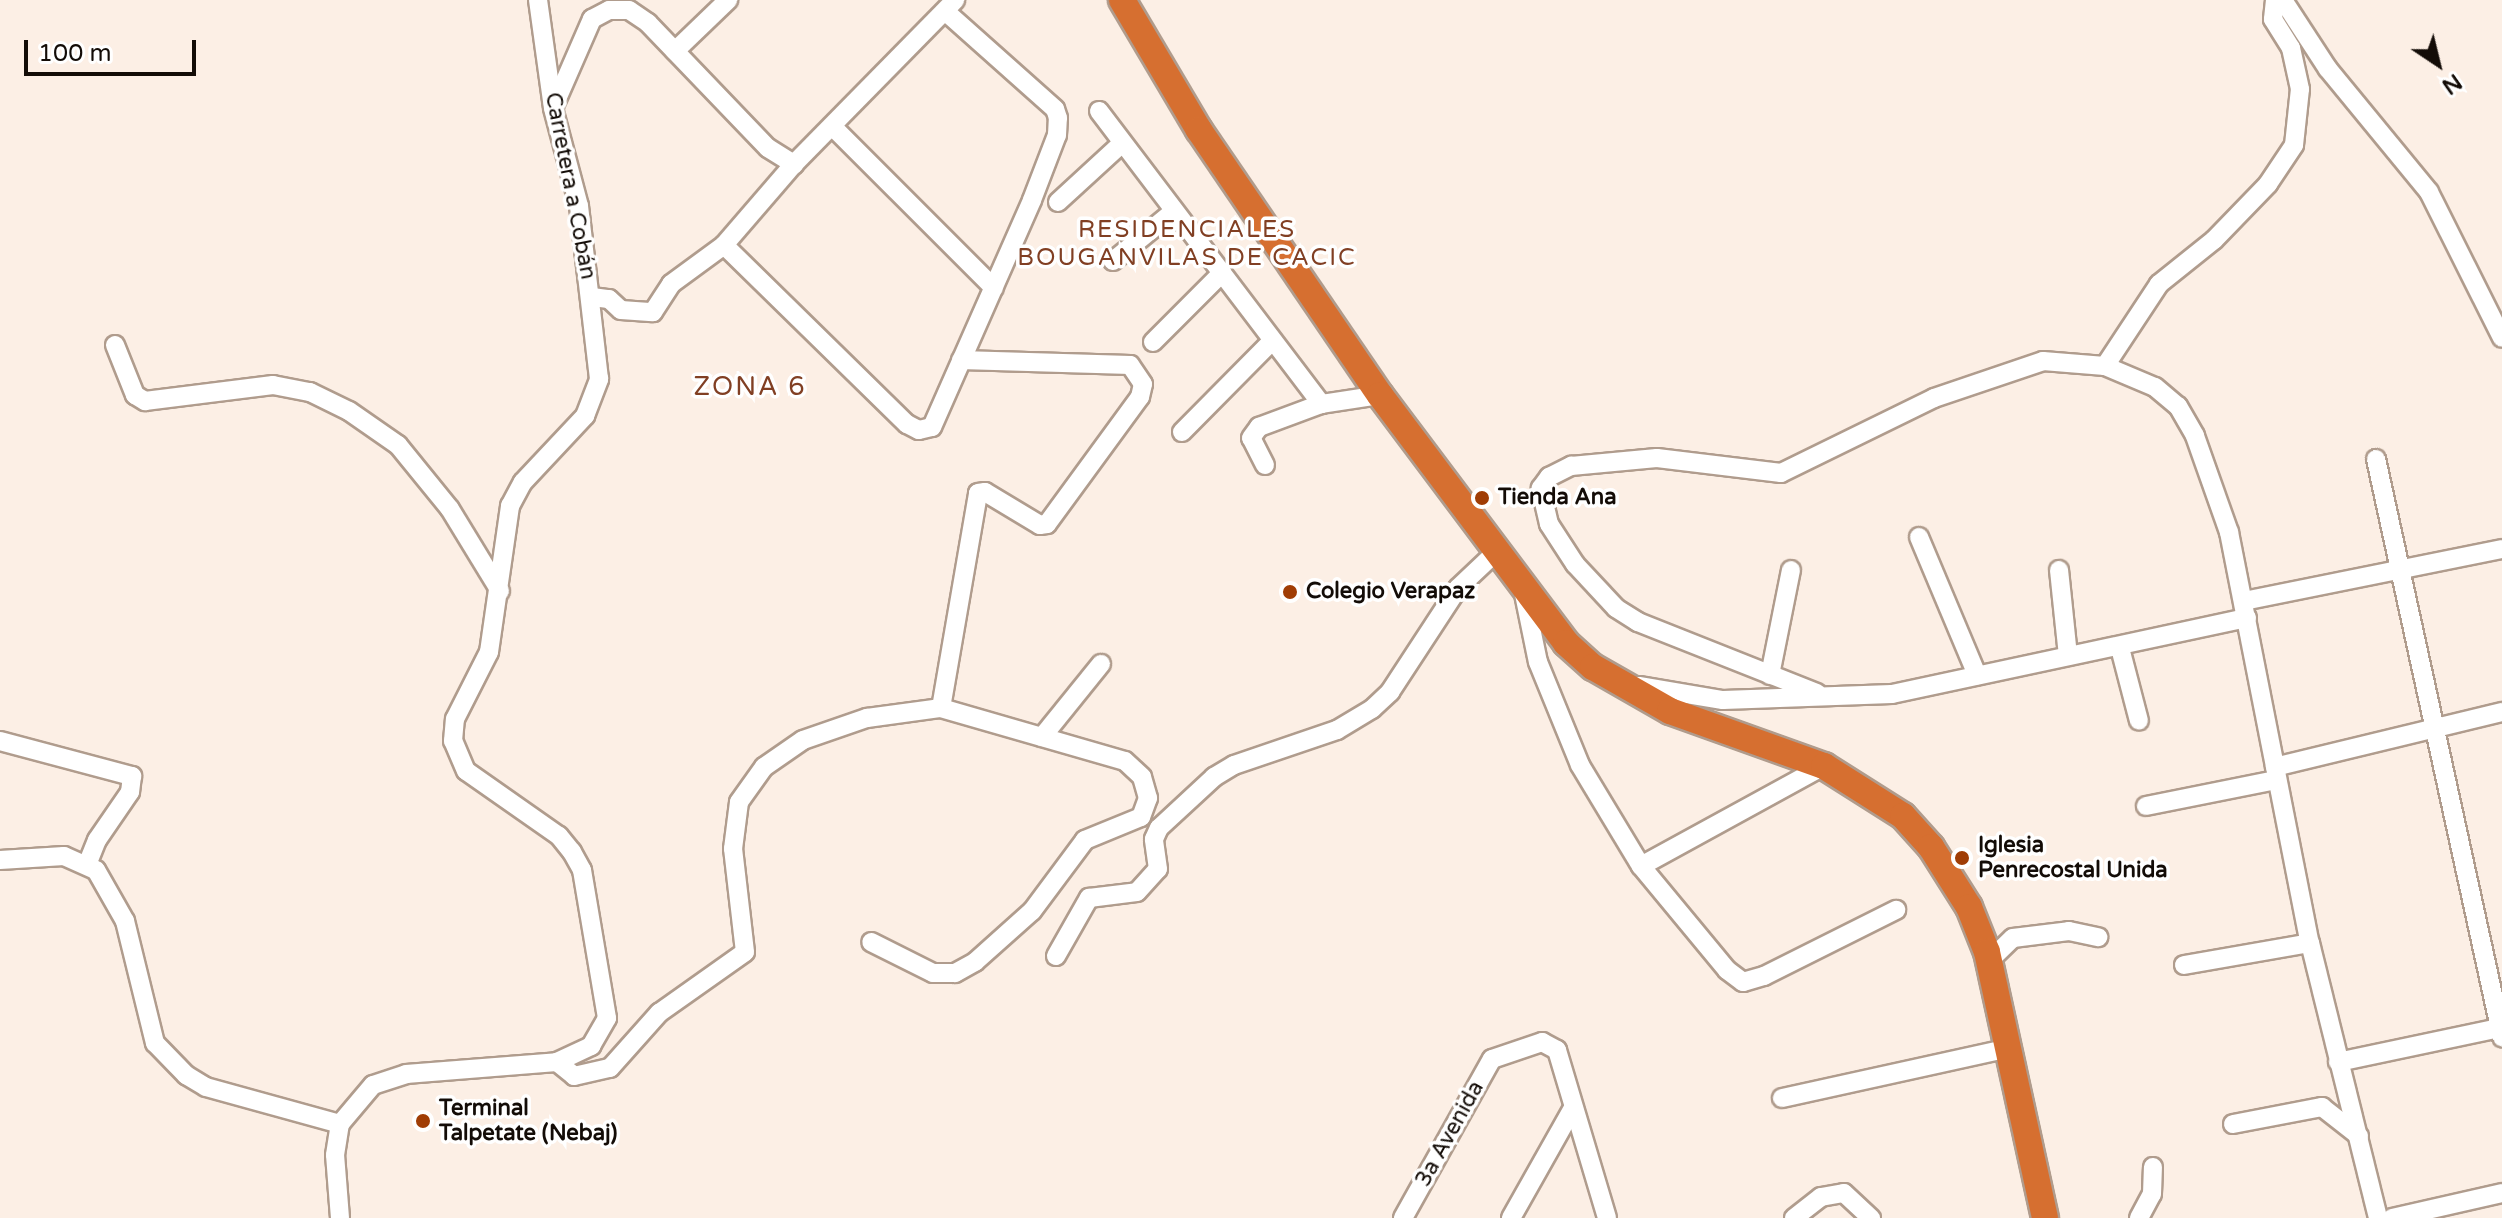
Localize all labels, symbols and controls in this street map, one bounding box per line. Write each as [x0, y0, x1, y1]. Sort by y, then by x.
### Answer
scale bar [28, 24, 200, 74]
north arrow [2398, 24, 2478, 104]
text: 100 m [38, 39, 112, 68]
text: N [2437, 68, 2466, 99]
street label: Carretera a Cobán [539, 90, 601, 282]
district label: RESIDENCIALES BOUGANVILAS DE CACIC [1017, 216, 1357, 272]
district label: ZONA 6 [693, 371, 807, 403]
place label: Tienda Ana [1498, 485, 1617, 511]
marker: Tienda Ana [1473, 489, 1491, 507]
place label: Colegio Verapaz [1306, 579, 1475, 605]
marker: Colegio Verapaz [1281, 583, 1299, 601]
place label: Iglesia Penrecostal Unida [1978, 832, 2168, 884]
marker: Iglesia Penrecostal Unida [1953, 849, 1971, 867]
street label: 3a Avenida [1410, 1077, 1490, 1191]
place label: Terminal Talpetate (Nebaj) [439, 1095, 617, 1146]
marker: Terminal Talpetate (Nebaj) [414, 1112, 432, 1130]

